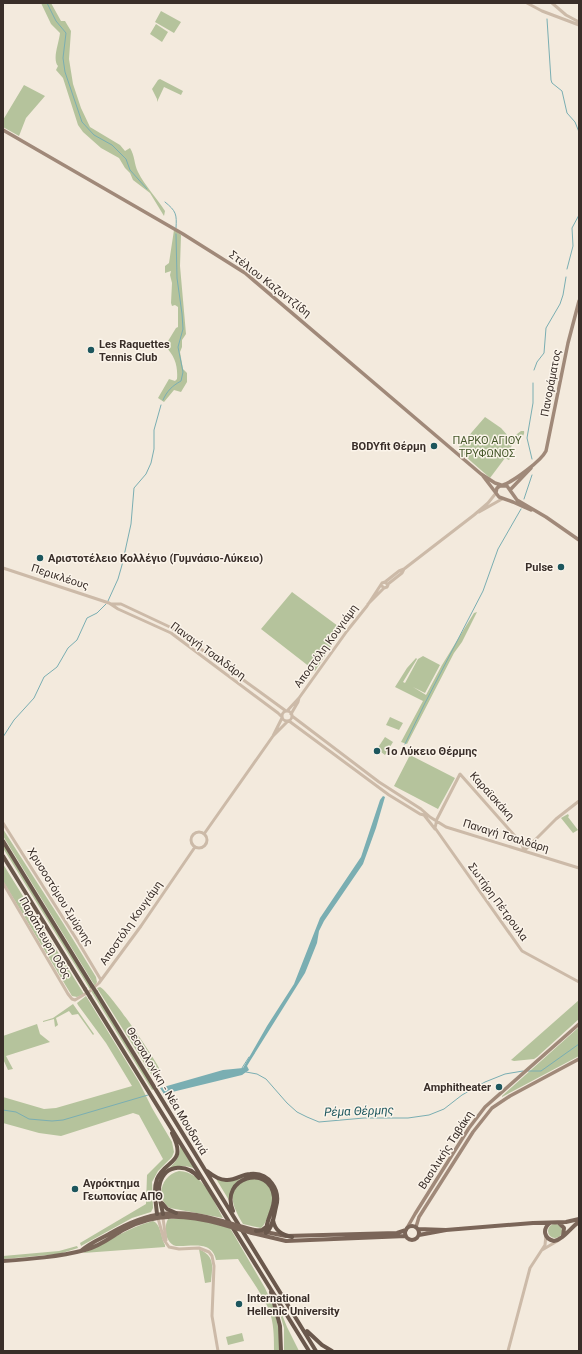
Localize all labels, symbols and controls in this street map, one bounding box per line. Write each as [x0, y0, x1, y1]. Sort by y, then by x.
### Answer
street label: Στέλιου Καζαντζίδη [227, 248, 313, 320]
place label: Les Raquettes Tennis Club [99, 338, 170, 364]
marker: Les Raquettes Tennis Club [86, 345, 96, 355]
street label: Πανοράματος [538, 348, 564, 418]
park label: ΠΑΡΚΟ ΑΓΙΟΥ ΤΡΥΦΩΝΟΣ [452, 434, 522, 460]
place label: BODYfit Θέρμη [352, 440, 426, 453]
marker: BODYfit Θέρμη [429, 441, 439, 451]
place label: Αριστοτέλειο Κολλέγιο (Γυμνάσιο-Λύκειο) [48, 552, 263, 565]
marker: Αριστοτέλειο Κολλέγιο (Γυμνάσιο-Λύκειο) [35, 553, 45, 563]
place label: Pulse [525, 561, 553, 574]
street label: Περικλέους [29, 562, 91, 592]
marker: Pulse [556, 562, 566, 572]
street label: Αποστόλη Κουγιάμη [291, 602, 361, 690]
street label: Παναγή Τσαλδάρη [168, 619, 248, 683]
place label: 1ο Λύκειο Θέρμης [385, 745, 477, 758]
marker: 1ο Λύκειο Θέρμης [372, 746, 382, 756]
street label: Καραϊσκάκη [467, 769, 517, 823]
street label: Παναγή Τσαλδάρη [461, 817, 551, 855]
street label: Χρυσοστόμου Σμύρνης [24, 846, 96, 949]
street label: Σωτήρη Πέτρουλα [465, 861, 531, 944]
street label: Αποστόλη Κουγιάμη [97, 878, 165, 968]
street label: Παράπλευρη Οδός [16, 895, 74, 981]
street label: Θεσσαλονίκη - Νέα Μουδανιά [124, 1025, 211, 1158]
place label: Amphitheater [424, 1081, 491, 1094]
marker: Amphitheater [494, 1082, 504, 1092]
water label: Ρέμα Θέρμης [324, 1103, 394, 1119]
street label: Βασιλικής Ταβάκη [416, 1108, 476, 1192]
place label: Αγρόκτημα Γεωπονίας ΑΠΘ [83, 1177, 163, 1203]
marker: Αγρόκτημα Γεωπονίας ΑΠΘ [70, 1184, 80, 1194]
place label: International Hellenic University [247, 1292, 340, 1318]
marker: International Hellenic University [234, 1299, 244, 1309]

